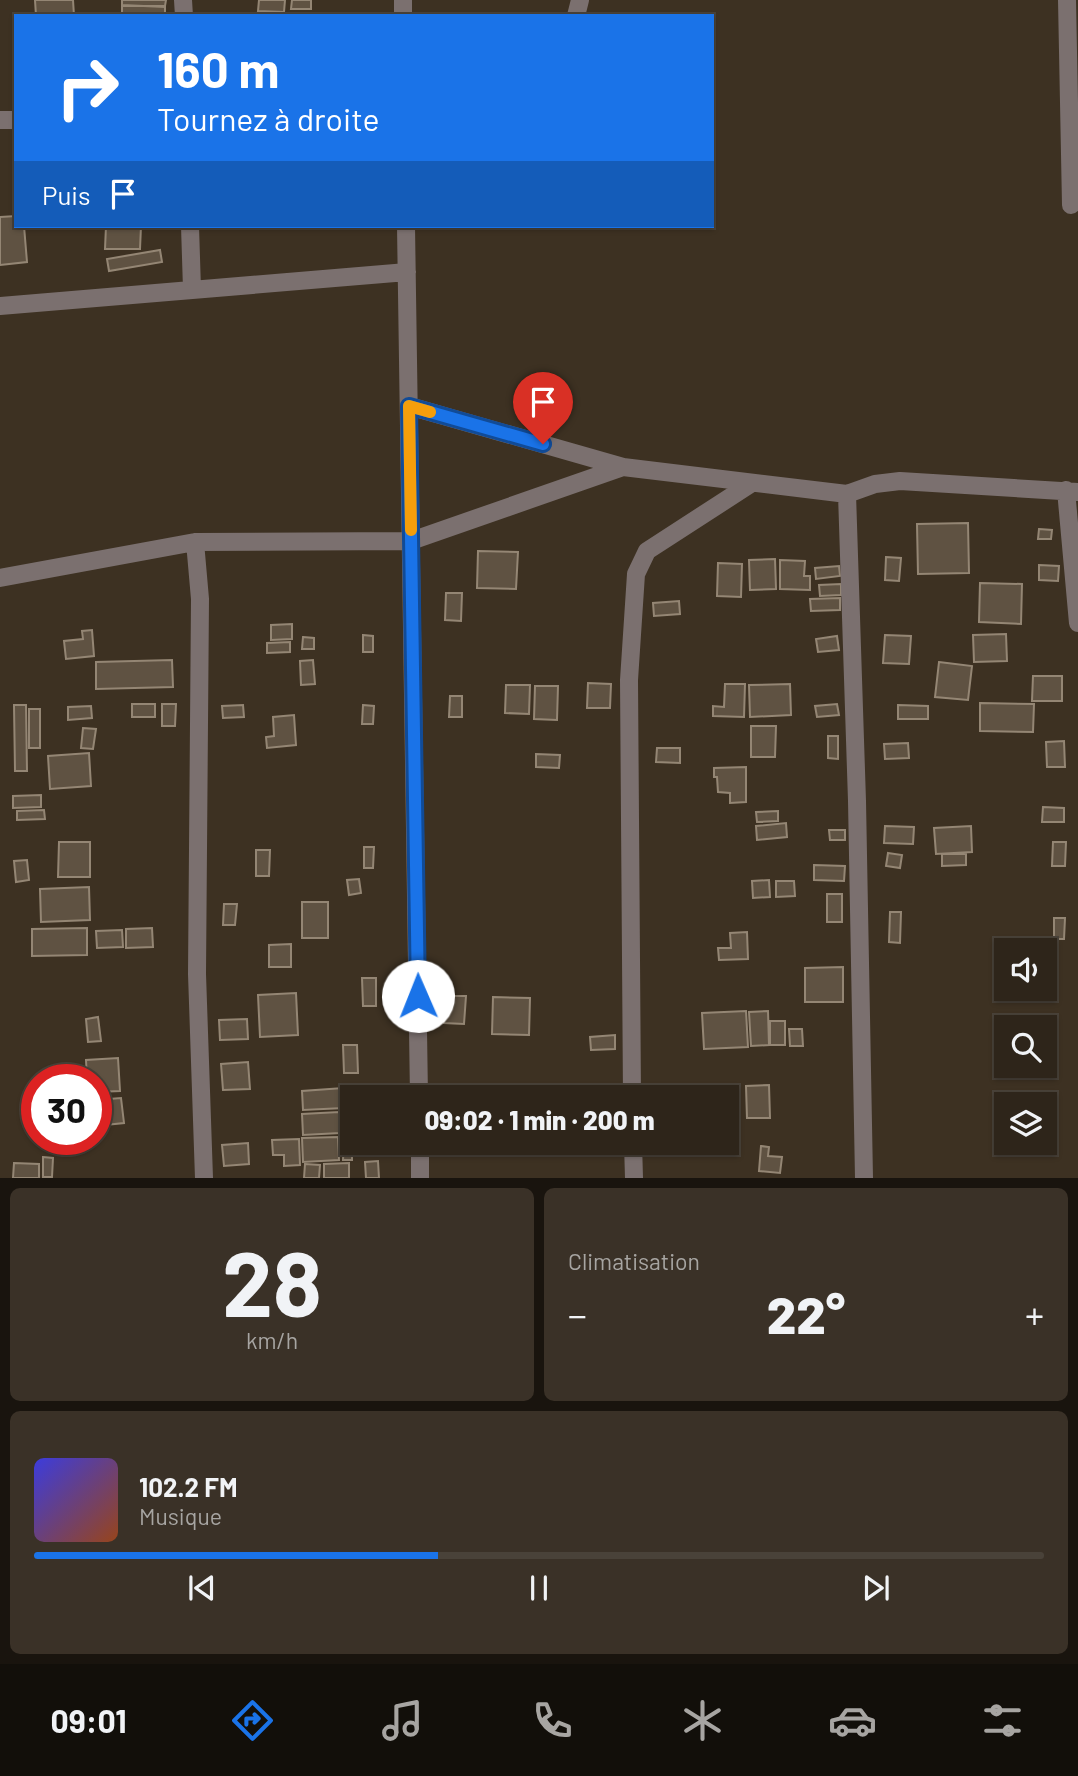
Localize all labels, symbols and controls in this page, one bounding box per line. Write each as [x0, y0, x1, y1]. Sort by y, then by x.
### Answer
text: 160 m [157, 39, 279, 98]
icon: right [42, 42, 133, 133]
text: Tournez à droite [157, 99, 379, 137]
icon: arrive [104, 175, 142, 213]
text: Puis [42, 179, 90, 210]
pin [513, 372, 573, 444]
icon: arrive [524, 383, 562, 421]
map controls [994, 938, 1057, 1155]
button: sound [994, 938, 1057, 1001]
position arrow [381, 959, 455, 1033]
button: search [994, 1015, 1057, 1078]
speed limit sign: 30 [21, 1064, 112, 1155]
button: layers [994, 1092, 1057, 1155]
text: 09:02 · 1 min · 200 m [424, 1104, 655, 1135]
text: 28 [222, 1226, 322, 1335]
text: Climatisation [568, 1247, 700, 1275]
text: 22° [767, 1282, 845, 1344]
text: − [568, 1291, 587, 1337]
text: + [1025, 1291, 1044, 1337]
text: km/h [246, 1326, 298, 1354]
text: 102.2 FM [139, 1471, 238, 1502]
text: Musique [139, 1502, 222, 1530]
icon: previous [183, 1569, 221, 1607]
icon: pause [520, 1569, 558, 1607]
icon: next [857, 1569, 895, 1607]
icon: directions [228, 1696, 277, 1745]
icon: music [378, 1696, 427, 1745]
icon: phone [528, 1696, 577, 1745]
icon: climate [678, 1696, 727, 1745]
icon: car [828, 1696, 877, 1745]
icon: filters [978, 1696, 1027, 1745]
text: 09:01 [51, 1701, 127, 1739]

